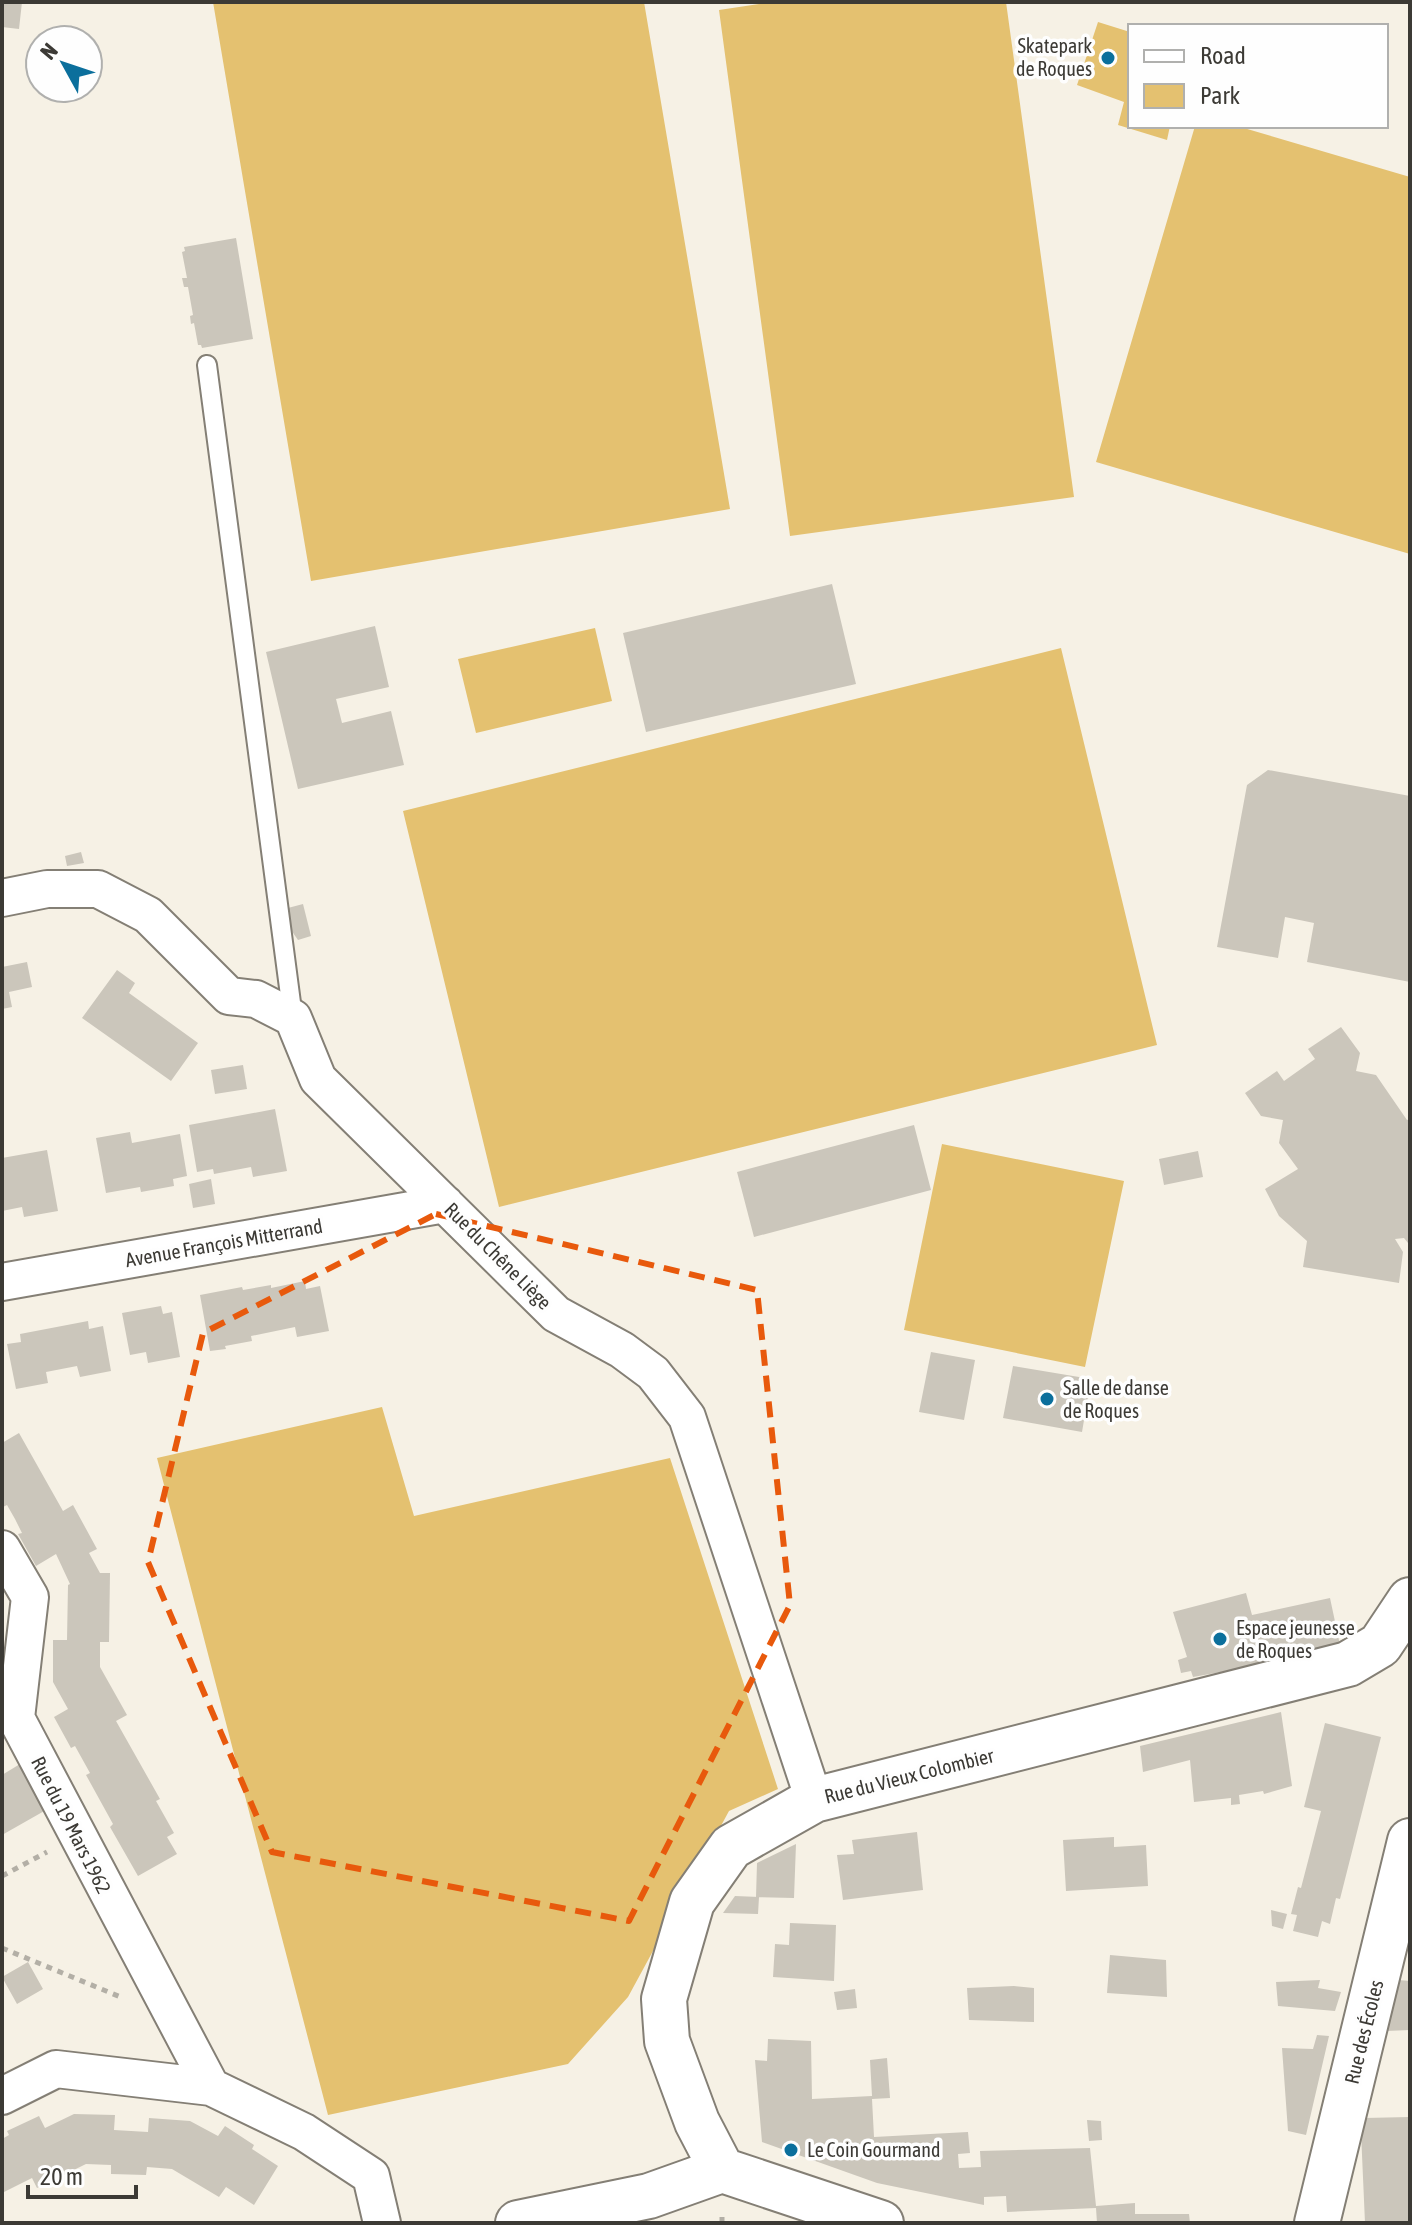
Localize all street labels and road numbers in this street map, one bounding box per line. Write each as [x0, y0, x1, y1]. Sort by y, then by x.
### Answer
street label: Rue du Chêne Liège [440, 1198, 556, 1314]
street label: Avenue François Mitterrand [124, 1214, 324, 1271]
street label: Rue du Vieux Colombier [822, 1743, 997, 1808]
street label: Rue du 19 Mars 1962 [27, 1752, 116, 1897]
street label: Rue des Écoles [1339, 1977, 1388, 2086]

